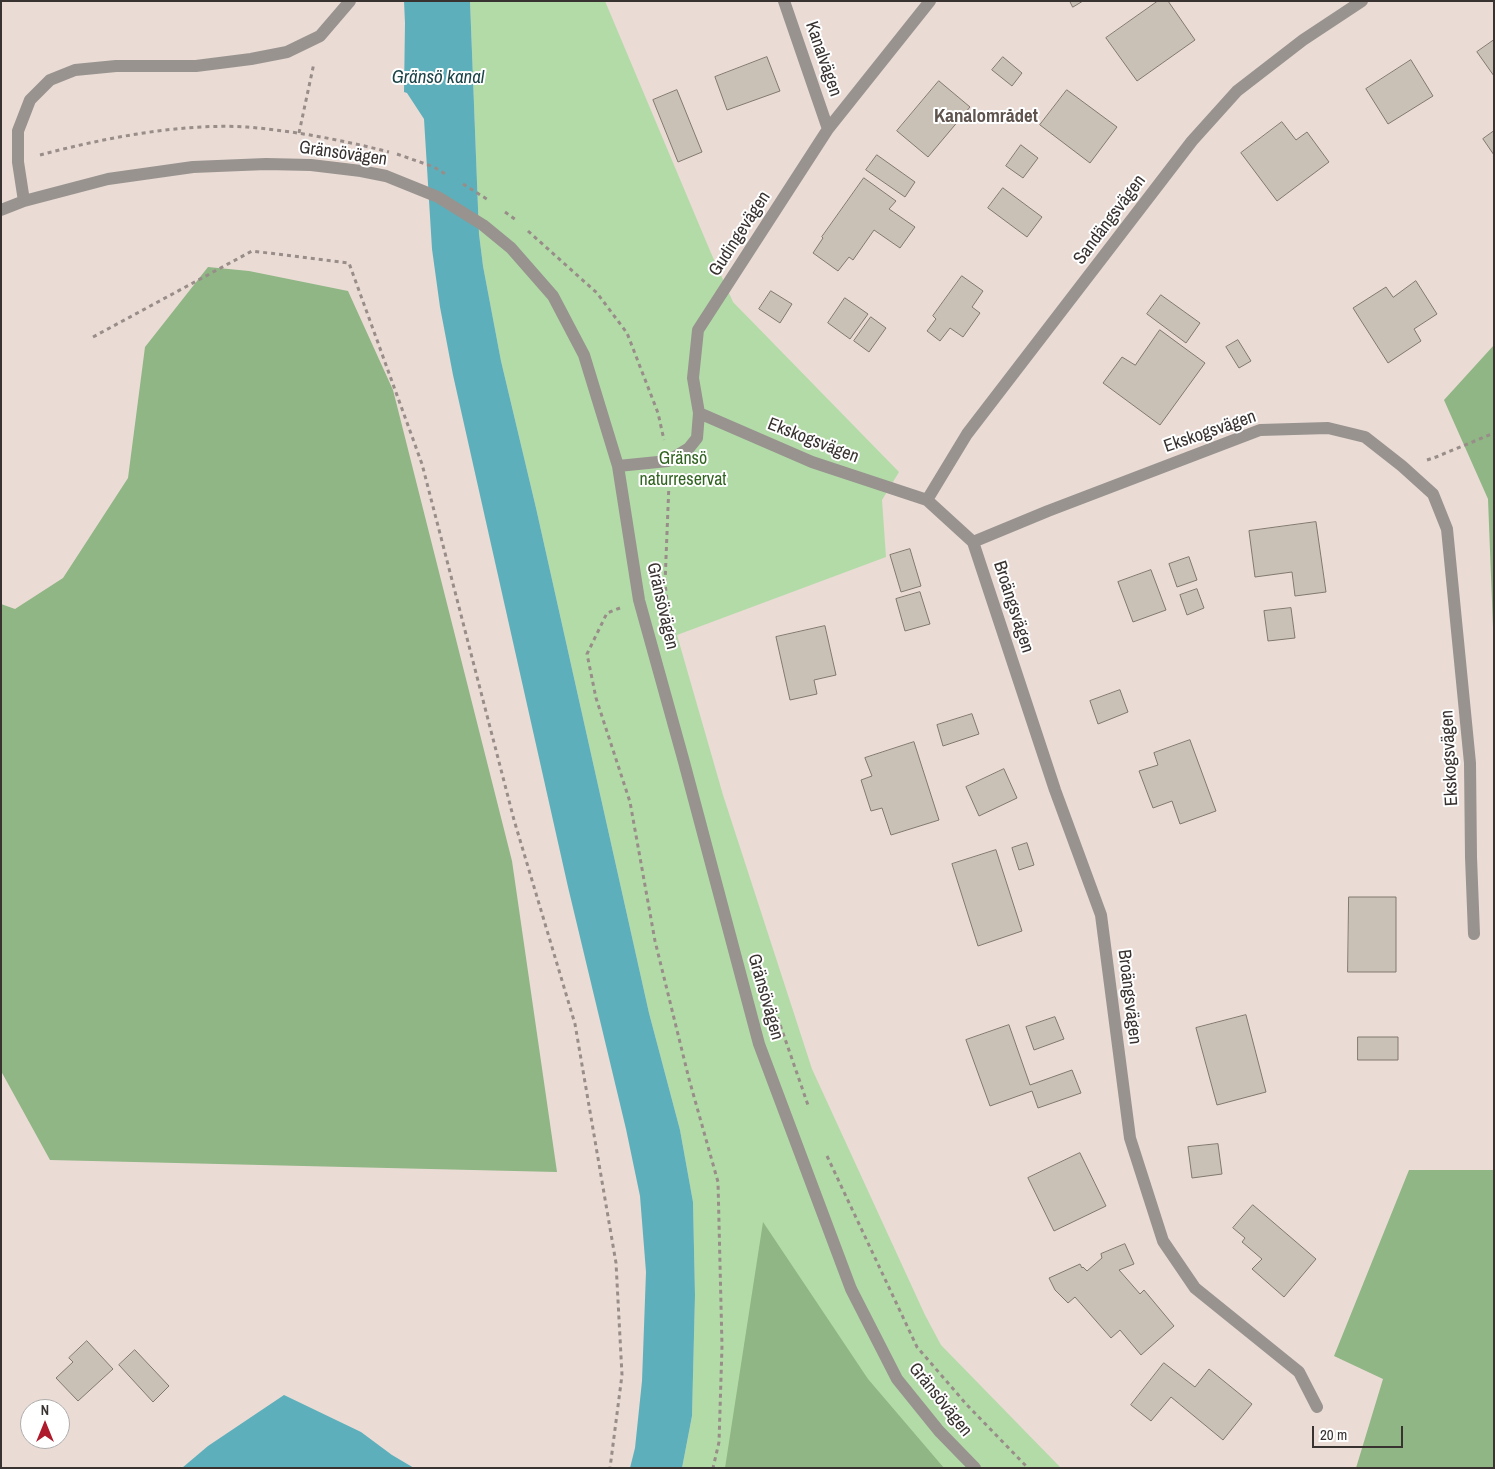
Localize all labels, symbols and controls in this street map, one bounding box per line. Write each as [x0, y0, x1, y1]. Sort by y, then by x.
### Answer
street label: Kanalvägen [800, 19, 846, 99]
water label: Gränsö kanal [392, 67, 484, 89]
district label: Kanalområdet [934, 106, 1038, 128]
street label: Gränsövägen [298, 137, 388, 171]
street label: Sandängsvägen [1069, 171, 1151, 269]
street label: Gudingevägen [705, 188, 775, 280]
street label: Ekskogsvägen [1161, 406, 1259, 458]
street label: Ekskogsvägen [764, 414, 862, 468]
park label: Gränsö naturreservat [640, 448, 726, 490]
street label: Broängsvägen [988, 558, 1038, 656]
street label: Gränsövägen [642, 560, 682, 652]
street label: Ekskogsvägen [1437, 710, 1463, 806]
street label: Broängsvägen [1112, 948, 1146, 1046]
street label: Gränsövägen [742, 951, 788, 1043]
street label: Gränsövägen [904, 1359, 976, 1441]
north arrow [20, 1399, 70, 1449]
text: N [41, 1401, 49, 1419]
scale bar [1315, 1416, 1406, 1448]
text: 20 m [1320, 1424, 1347, 1445]

